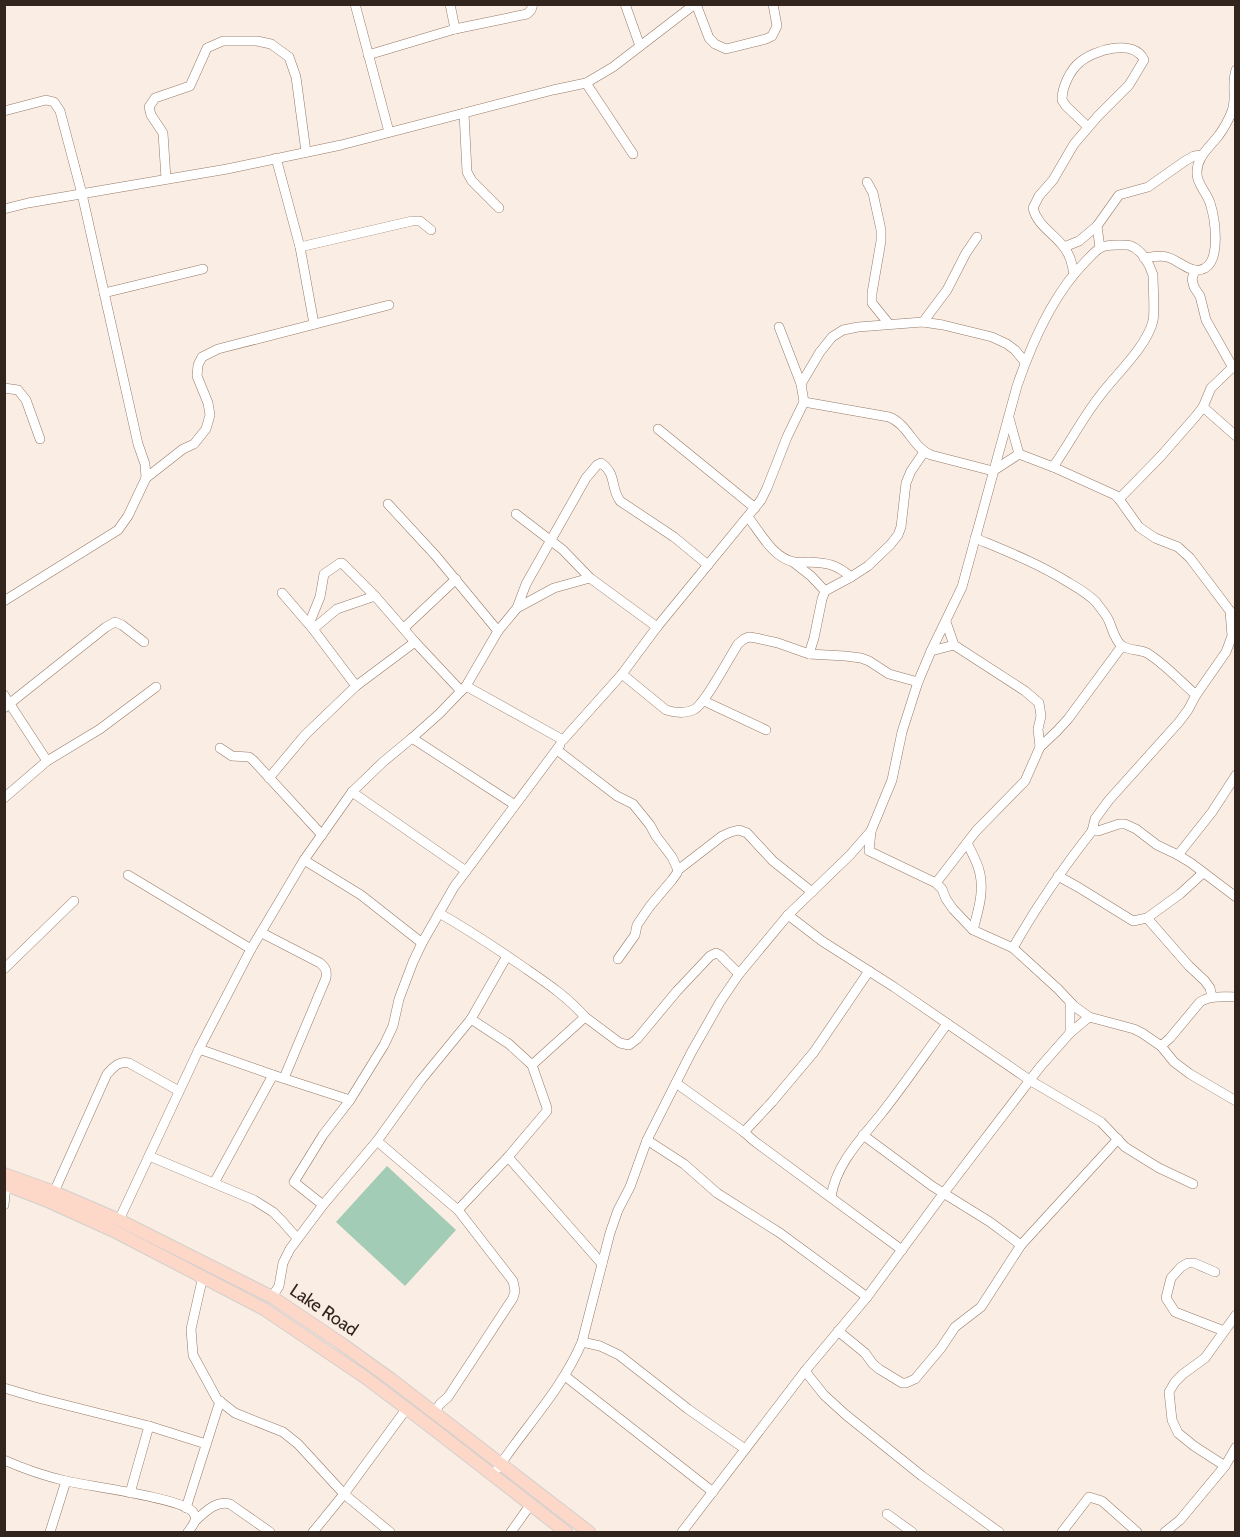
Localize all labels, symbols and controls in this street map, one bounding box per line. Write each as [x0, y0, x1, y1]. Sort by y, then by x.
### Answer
street label: Lake Road [286, 1279, 362, 1341]

